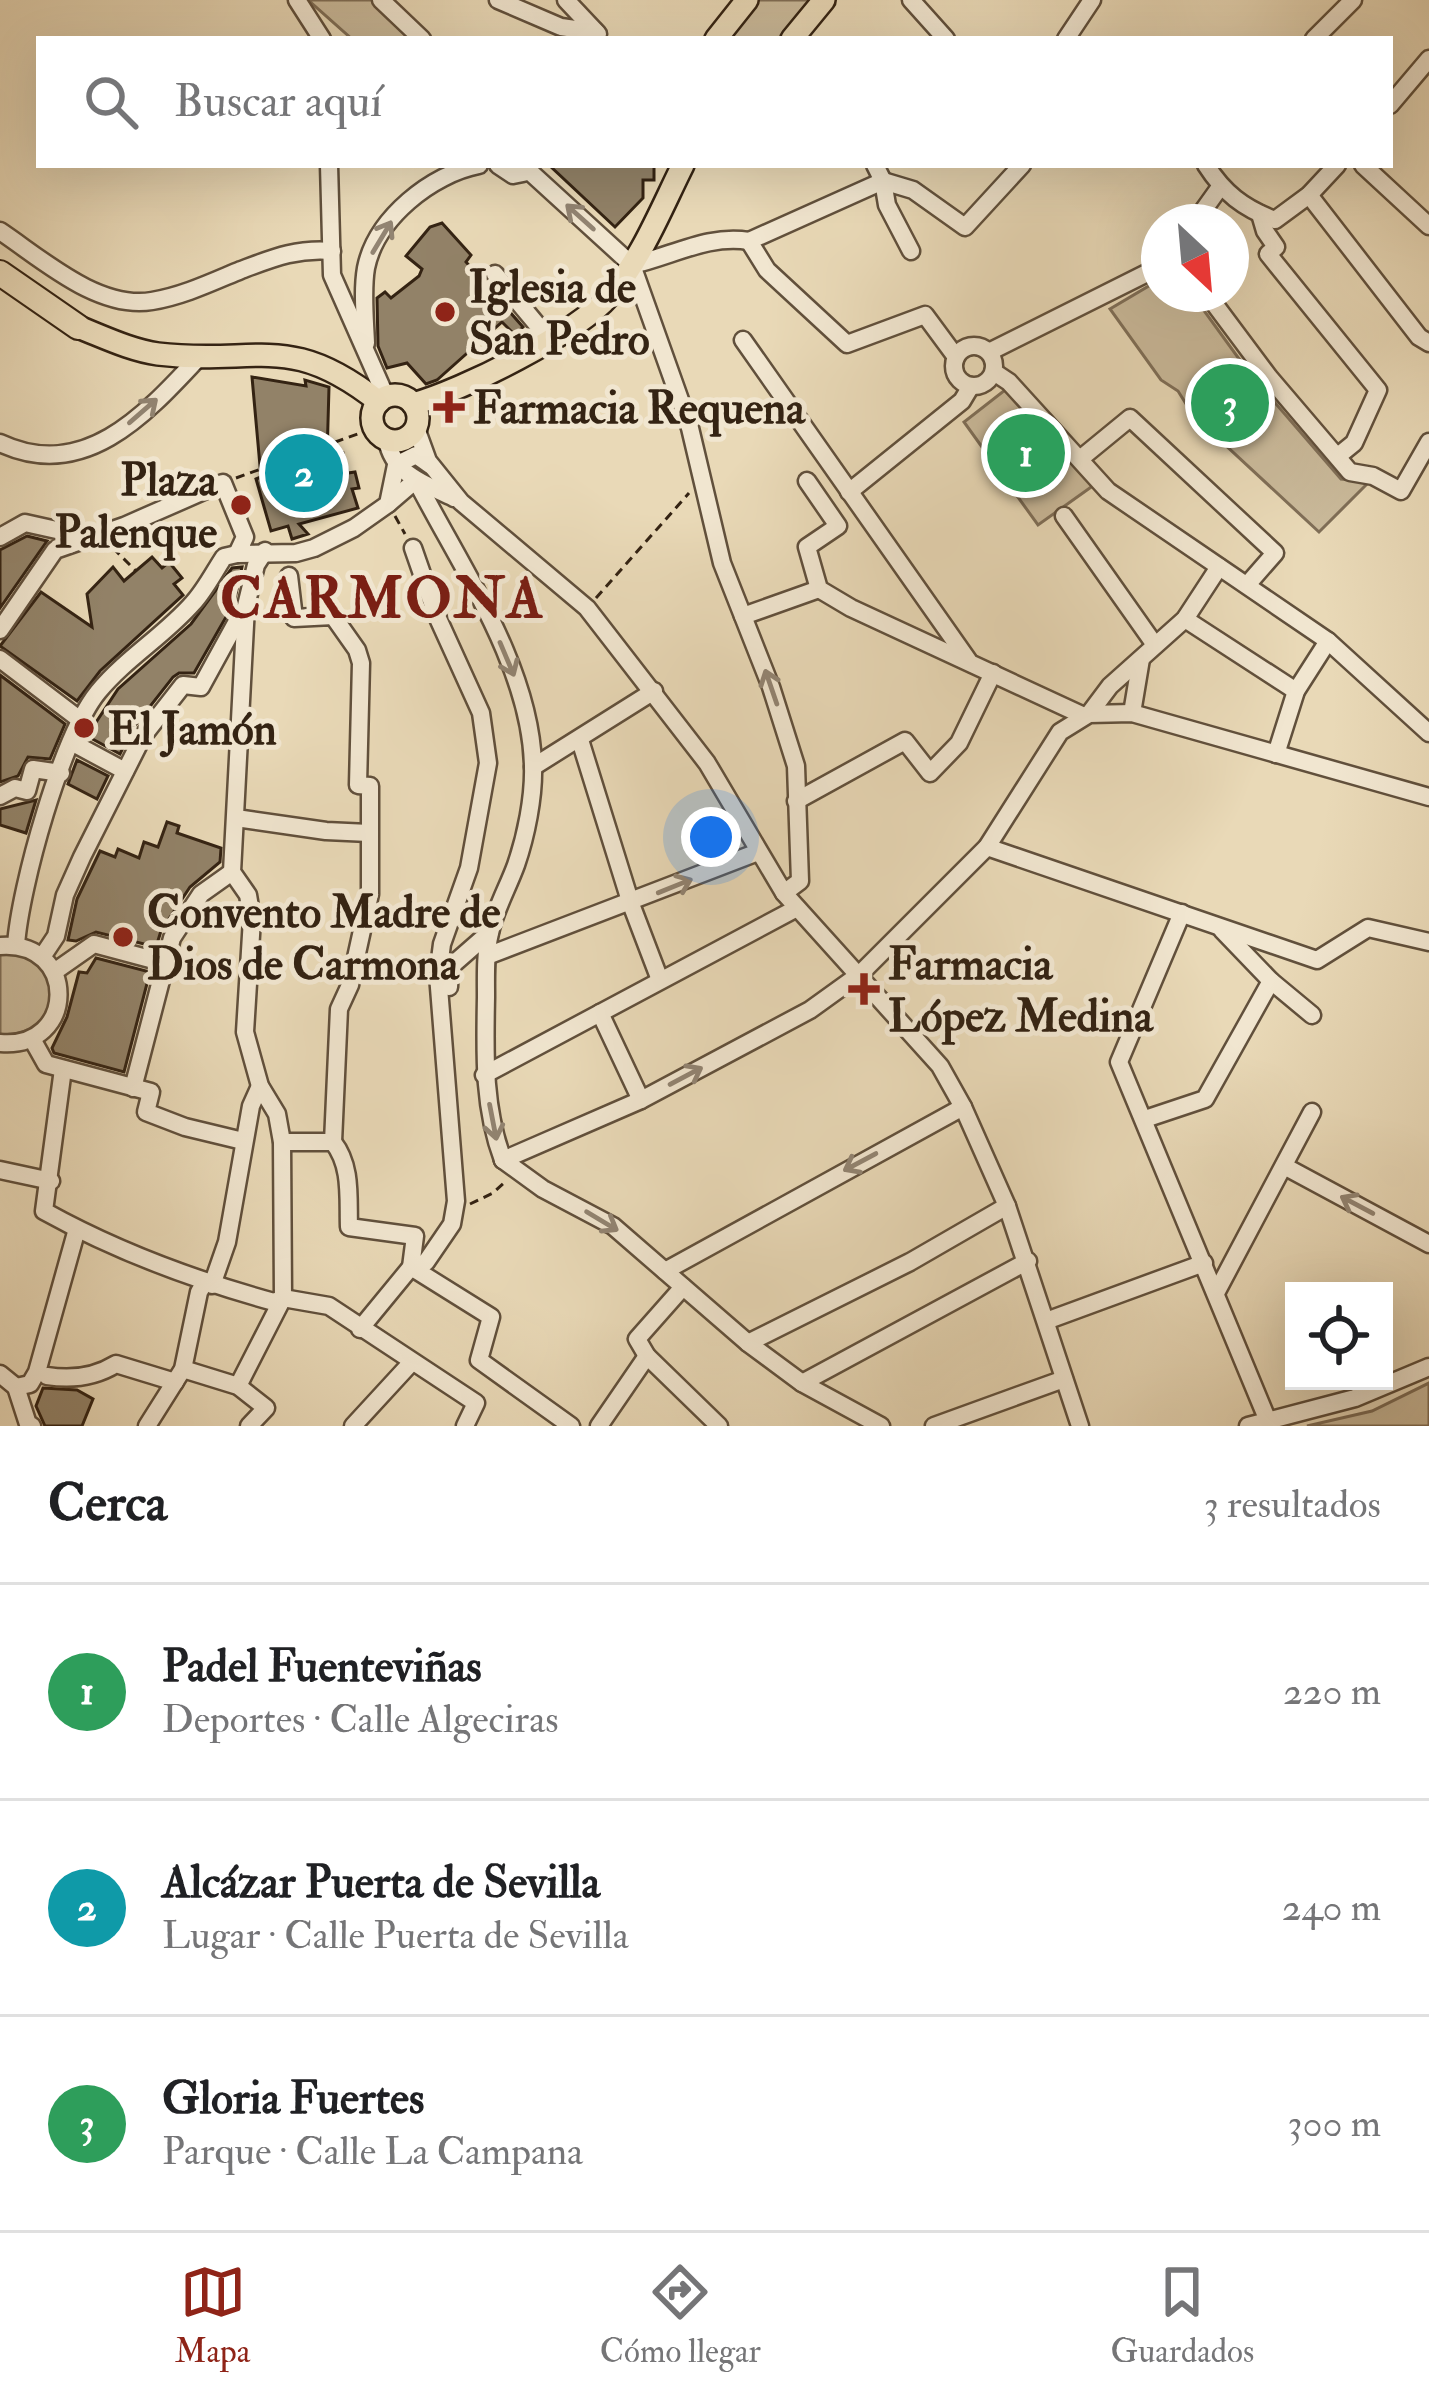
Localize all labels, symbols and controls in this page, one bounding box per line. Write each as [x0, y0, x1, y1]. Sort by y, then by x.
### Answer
search box [36, 36, 1393, 168]
icon: search [78, 69, 144, 135]
text: Buscar aquí [174, 74, 382, 130]
one-way arrow [566, 204, 596, 231]
north arrow [1141, 204, 1249, 312]
one-way arrow [370, 221, 394, 255]
place label: Iglesia de San Pedro [469, 260, 650, 368]
marker: Iglesia de San Pedro [432, 299, 458, 325]
pin: 3 [1191, 358, 1269, 448]
place label: Farmacia Requena [473, 381, 806, 437]
marker: Farmacia Requena [436, 394, 462, 420]
one-way arrow [127, 398, 158, 425]
pin: 1 [987, 408, 1065, 498]
pin: 2 [265, 428, 343, 518]
place label: Plaza Palenque [54, 453, 218, 561]
marker: Plaza Palenque [228, 492, 254, 518]
district label: CARMONA [220, 563, 546, 635]
one-way arrow [498, 640, 519, 677]
one-way arrow [759, 670, 780, 707]
place label: El Jamón [108, 702, 278, 758]
marker: El Jamón [71, 715, 97, 741]
your location [681, 807, 741, 867]
one-way arrow [656, 874, 693, 895]
place label: Convento Madre de Dios de Carmona [147, 885, 501, 993]
marker: Convento Madre de Dios de Carmona [110, 924, 136, 950]
place label: Farmacia López Medina [888, 937, 1154, 1045]
marker: Farmacia López Medina [851, 976, 877, 1002]
one-way arrow [668, 1064, 703, 1087]
one-way arrow [483, 1101, 505, 1140]
one-way arrow [844, 1151, 879, 1174]
one-way arrow [1340, 1193, 1375, 1216]
one-way arrow [585, 1210, 619, 1234]
map controls [1285, 1282, 1393, 1390]
button: locate [1285, 1282, 1393, 1390]
text: Cerca [48, 1472, 167, 1536]
text: 3 resultados [1204, 1480, 1381, 1529]
text: Padel Fuenteviñas [162, 1639, 482, 1695]
text: 1 [80, 1667, 94, 1716]
text: 220 m [1283, 1667, 1381, 1716]
text: Deportes · Calle Algeciras [162, 1695, 559, 1744]
text: Alcázar Puerta de Sevilla [162, 1855, 600, 1911]
text: 2 [77, 1883, 97, 1932]
text: 240 m [1282, 1883, 1381, 1932]
text: Lugar · Calle Puerta de Sevilla [162, 1911, 629, 1960]
text: Gloria Fuertes [162, 2071, 424, 2127]
text: 3 [80, 2099, 94, 2148]
text: 300 m [1288, 2099, 1381, 2148]
text: Parque · Calle La Campana [162, 2127, 583, 2176]
tab: Mapa [175, 2259, 250, 2372]
tab: Cómo llegar [600, 2259, 761, 2372]
tab: Guardados [1110, 2259, 1254, 2372]

